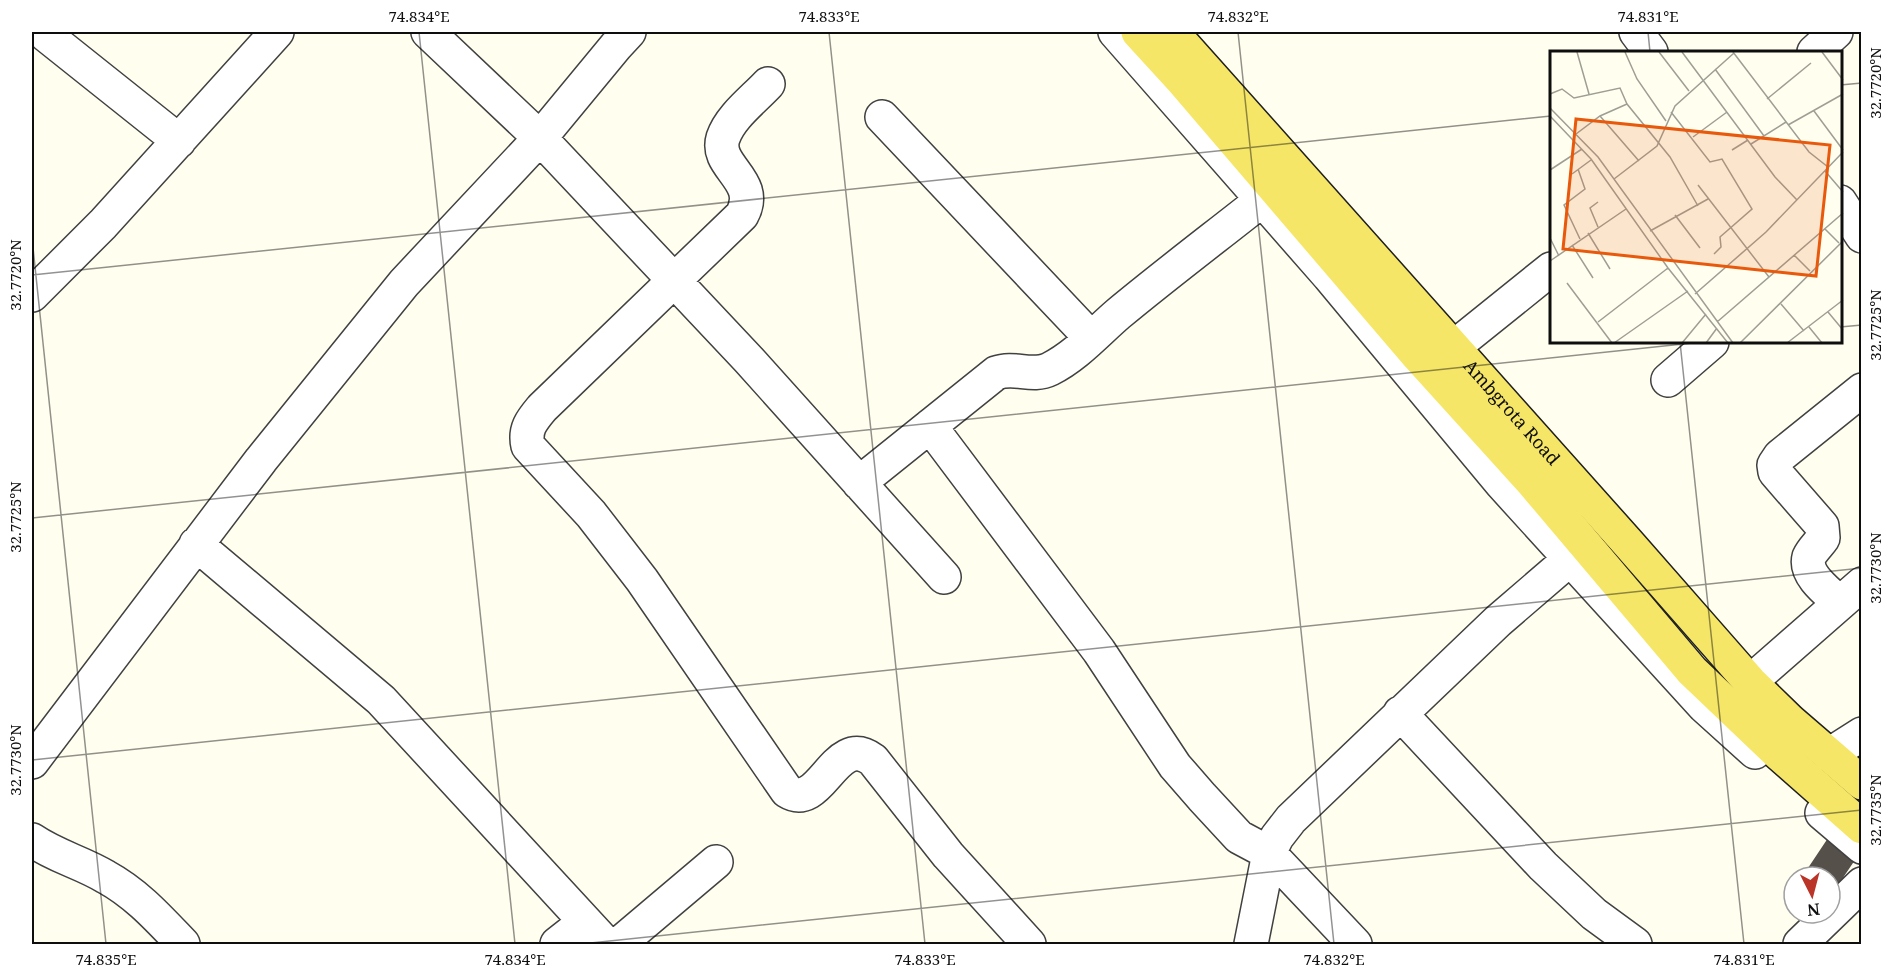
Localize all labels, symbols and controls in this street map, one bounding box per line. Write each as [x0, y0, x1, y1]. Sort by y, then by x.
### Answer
text: 74.834°E [388, 6, 450, 26]
text: 74.833°E [798, 6, 860, 26]
text: 74.832°E [1207, 6, 1269, 26]
text: 74.831°E [1617, 6, 1679, 26]
text: 32.7720°N [1865, 47, 1885, 119]
inset map [1550, 51, 1842, 344]
text: 32.7720°N [5, 239, 25, 311]
text: 32.7725°N [1865, 289, 1885, 361]
street label: Ambgrota Road [1459, 354, 1566, 470]
text: 32.7725°N [5, 481, 25, 553]
text: 32.7730°N [1865, 532, 1885, 604]
text: 32.7730°N [5, 724, 25, 796]
text: 32.7735°N [1865, 774, 1885, 846]
north arrow [1782, 865, 1842, 925]
text: N [1806, 898, 1821, 922]
text: 74.835°E [75, 949, 137, 969]
text: 74.834°E [484, 949, 546, 969]
text: 74.833°E [894, 949, 956, 969]
text: 74.832°E [1303, 949, 1365, 969]
text: 74.831°E [1713, 949, 1775, 969]

